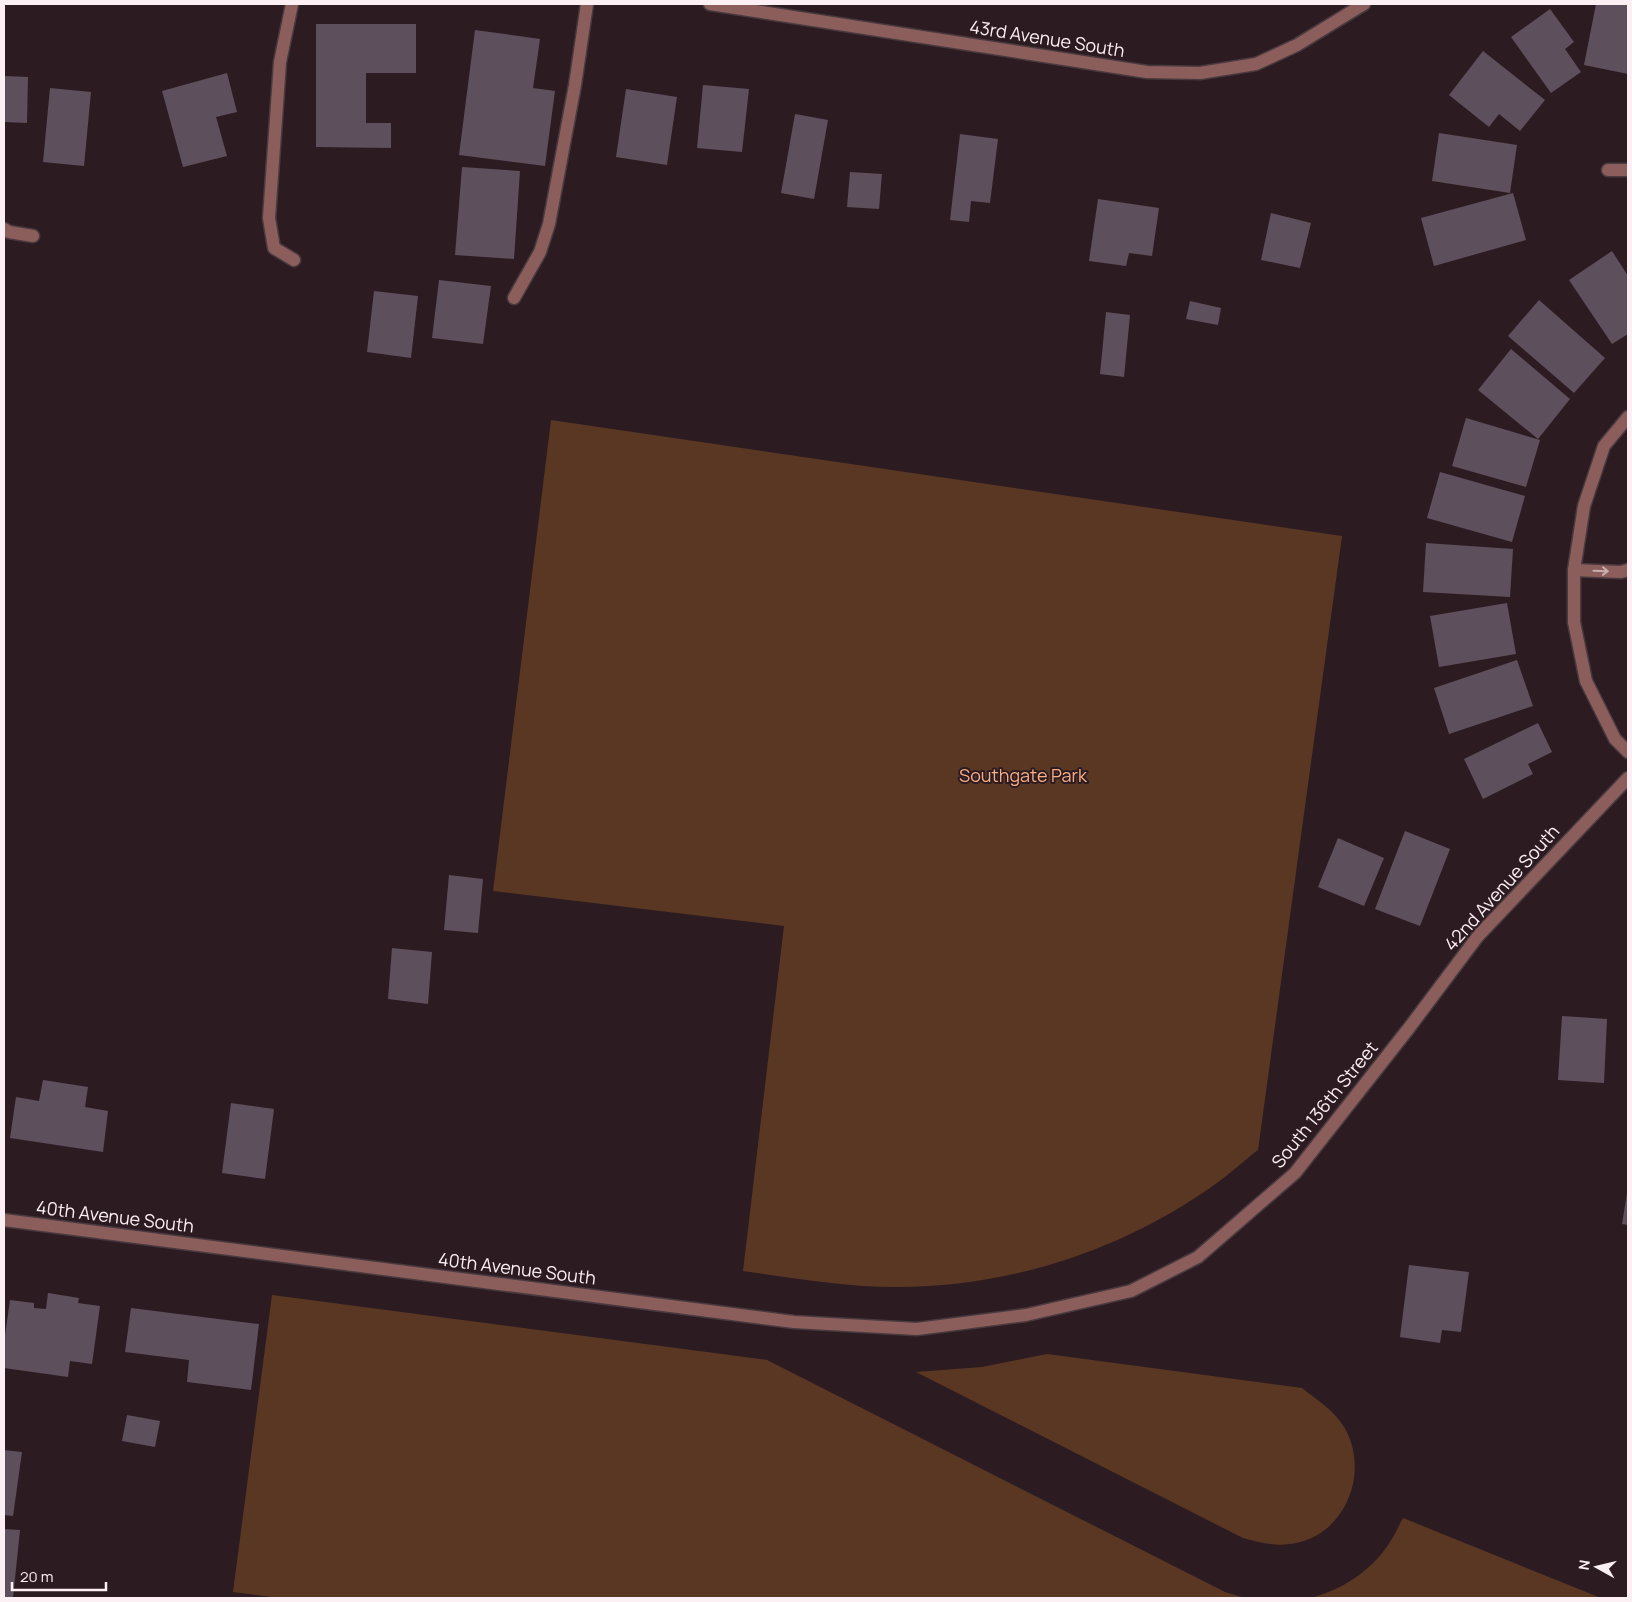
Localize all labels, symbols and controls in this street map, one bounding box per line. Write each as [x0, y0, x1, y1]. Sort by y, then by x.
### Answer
street label: 43rd Avenue South [968, 14, 1126, 62]
one-way arrow [1593, 566, 1609, 575]
park label: Southgate Park [959, 763, 1088, 787]
street label: 42nd Avenue South [1438, 819, 1564, 955]
street label: South 136th Street [1266, 1036, 1383, 1173]
street label: 40th Avenue South [35, 1194, 195, 1238]
street label: 40th Avenue South [437, 1246, 597, 1290]
north arrow [1572, 1542, 1622, 1592]
text: N [1574, 1559, 1594, 1571]
scale bar [12, 1560, 106, 1592]
text: 20 m [20, 1566, 53, 1587]

